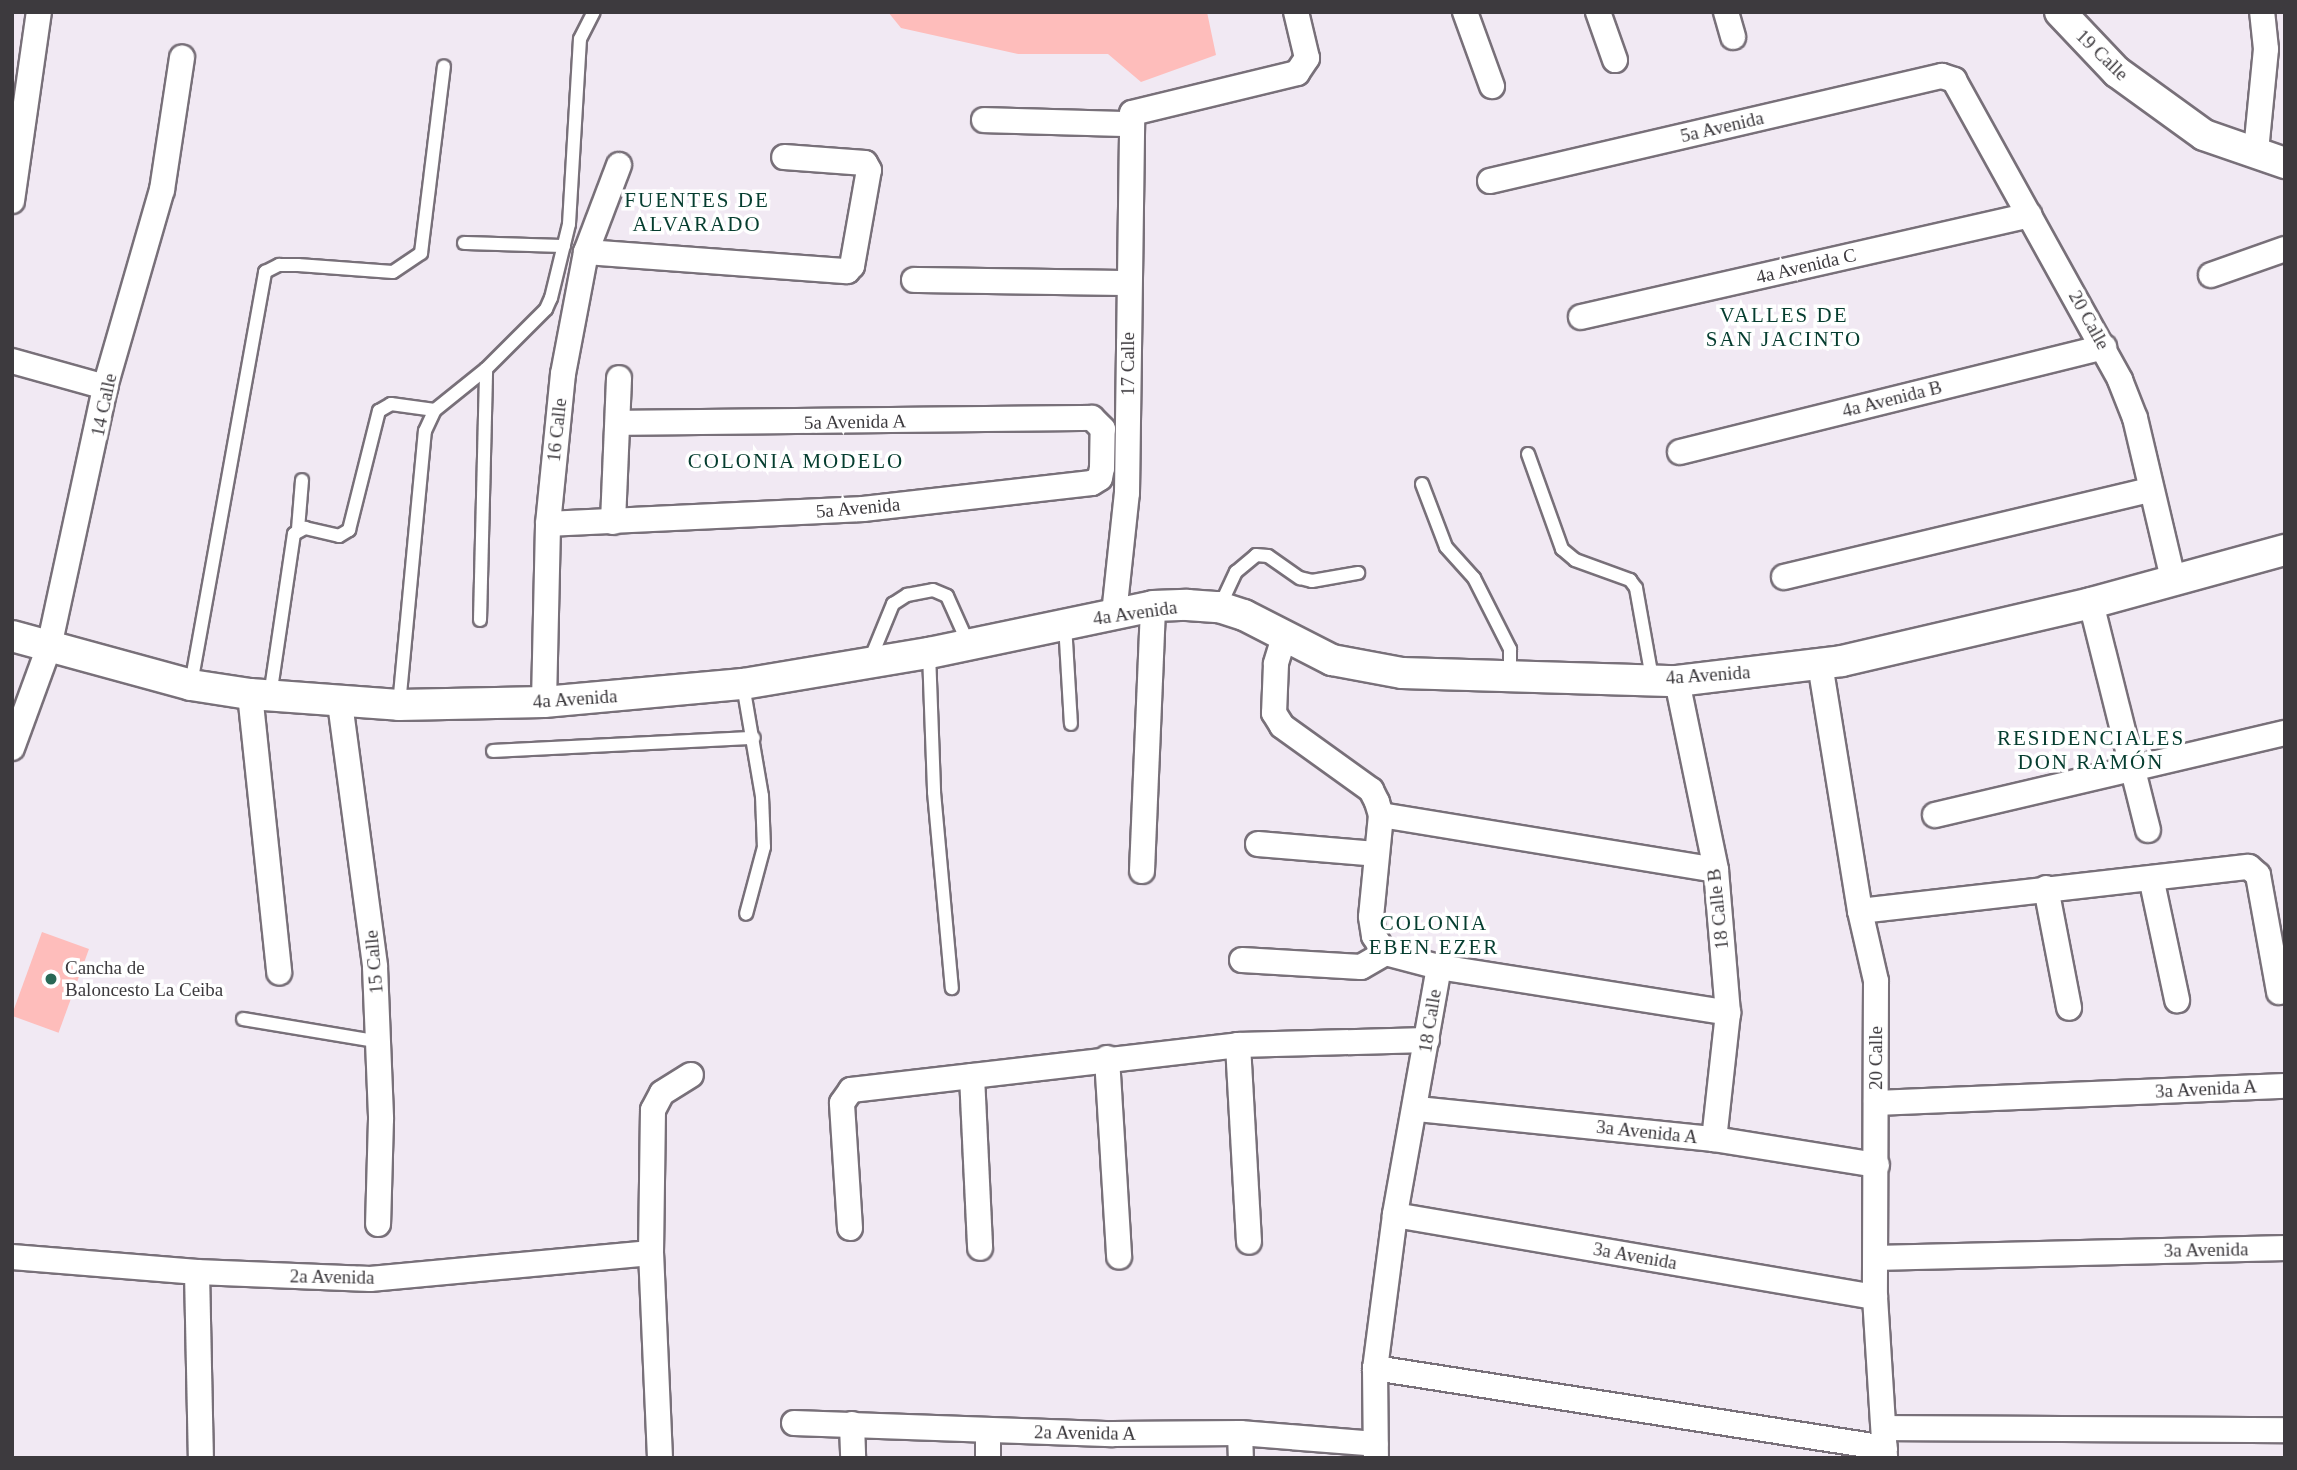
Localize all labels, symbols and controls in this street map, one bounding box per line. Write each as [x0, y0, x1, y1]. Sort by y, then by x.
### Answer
street label: 19 Calle [2071, 25, 2133, 85]
street label: 5a Avenida [1678, 106, 1766, 148]
district label: FUENTES DE ALVARADO [626, 187, 768, 237]
street label: 4a Avenida C [1753, 243, 1859, 289]
street label: 20 Calle [2064, 287, 2114, 353]
district label: VALLES DE SAN JACINTO [1707, 302, 1861, 352]
street label: 17 Calle [1117, 332, 1139, 396]
street label: 14 Calle [86, 371, 122, 439]
street label: 4a Avenida B [1839, 375, 1945, 423]
street label: 16 Calle [542, 397, 572, 463]
street label: 5a Avenida A [803, 410, 907, 434]
district label: COLONIA MODELO [689, 448, 903, 474]
street label: 5a Avenida [814, 493, 902, 523]
street label: 4a Avenida [1091, 596, 1179, 630]
street label: 4a Avenida [1664, 661, 1752, 689]
street label: 4a Avenida [531, 685, 619, 713]
district label: RESIDENCIALES DON RAMÓN [1999, 725, 2183, 775]
street label: 18 Calle B [1702, 867, 1734, 951]
district label: COLONIA EBEN EZER [1370, 910, 1498, 960]
street label: 15 Calle [360, 929, 388, 995]
place label: Cancha de Baloncesto La Ceiba [65, 957, 223, 1001]
marker: Cancha de Baloncesto La Ceiba [43, 971, 59, 987]
street label: 18 Calle [1414, 988, 1446, 1054]
street label: 20 Calle [1865, 1026, 1887, 1090]
street label: 3a Avenida A [2153, 1075, 2259, 1103]
street label: 3a Avenida A [1594, 1115, 1700, 1149]
street label: 3a Avenida [1591, 1237, 1679, 1275]
street label: 3a Avenida [2163, 1238, 2249, 1262]
street label: 2a Avenida [289, 1265, 375, 1289]
street label: 2a Avenida A [1033, 1421, 1137, 1445]

